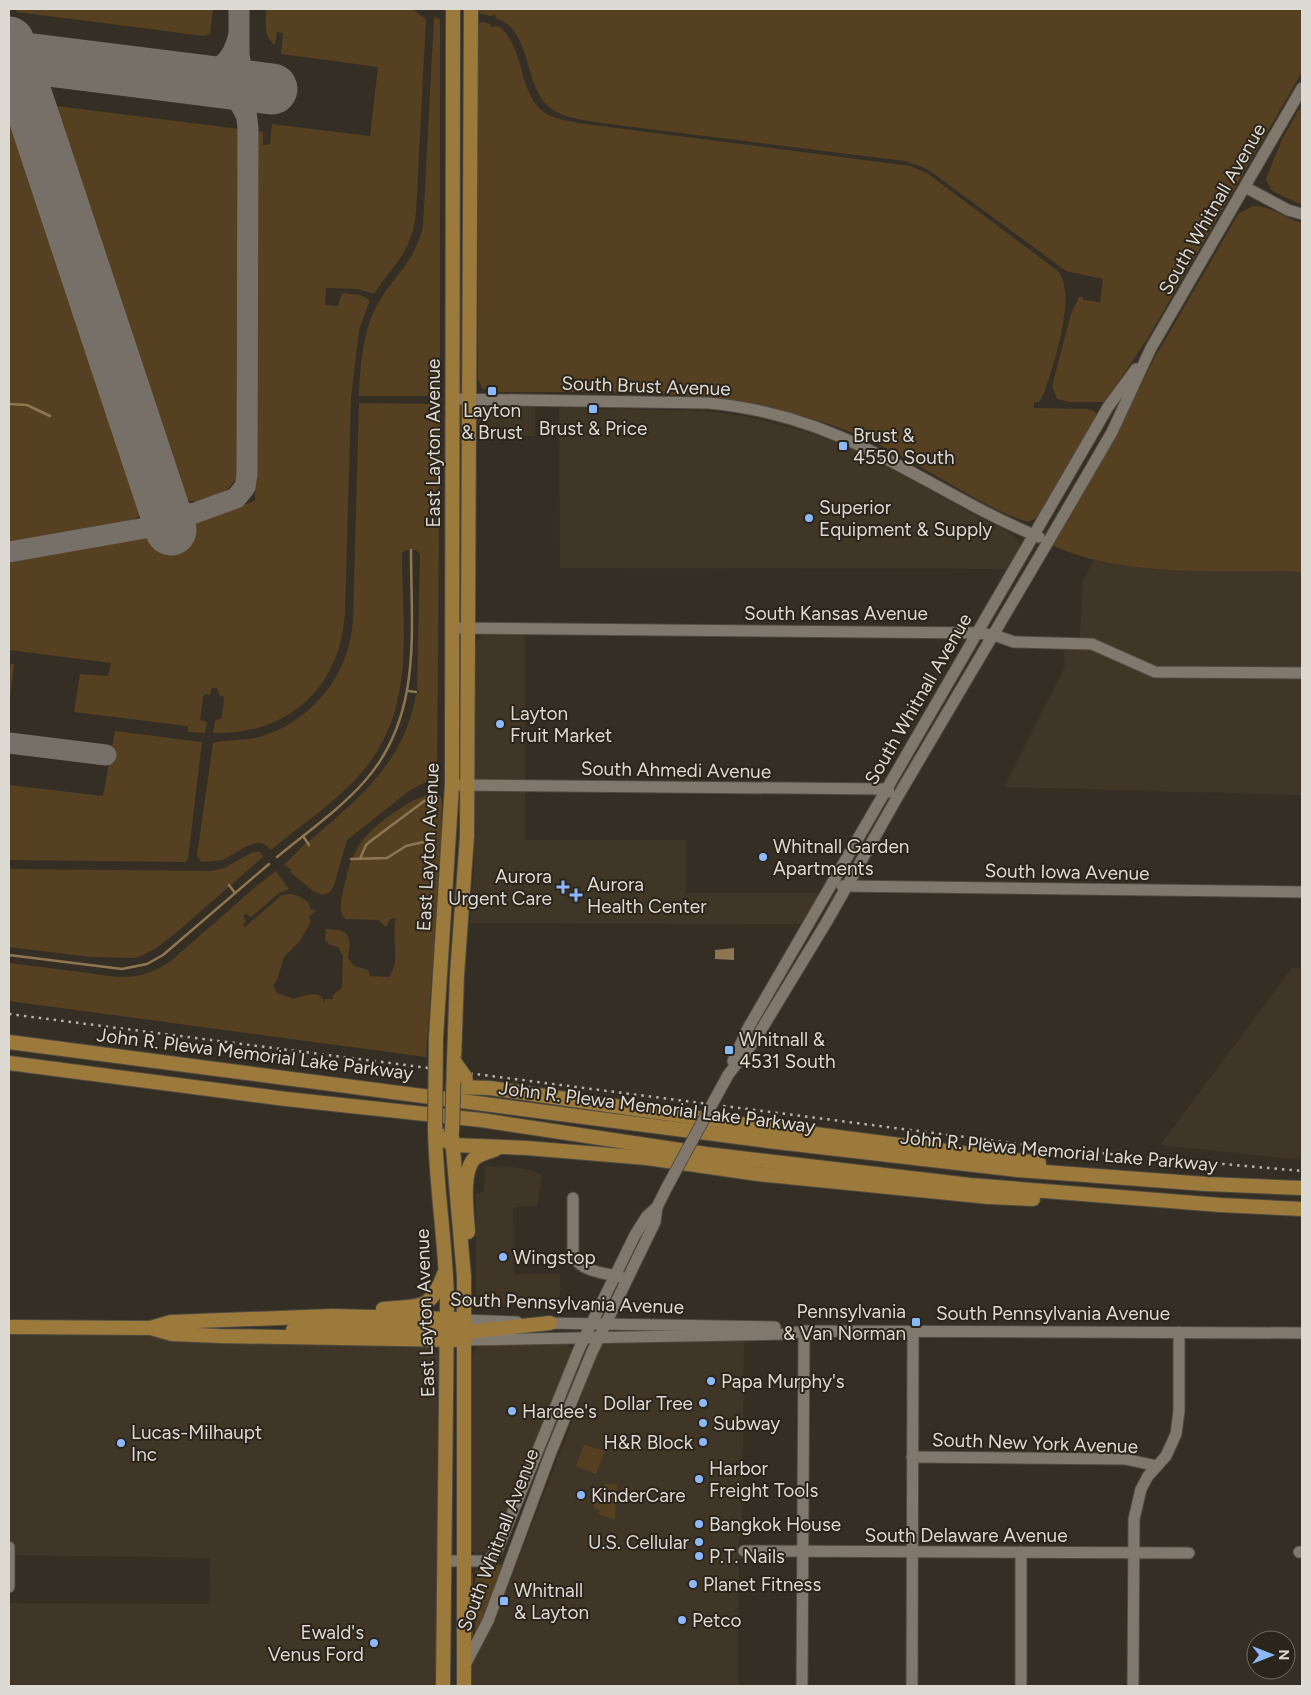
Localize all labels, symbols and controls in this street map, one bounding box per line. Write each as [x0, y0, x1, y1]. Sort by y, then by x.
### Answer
street label: South Whitnall Avenue [1154, 119, 1270, 299]
street label: East Layton Avenue [422, 359, 445, 527]
street label: South Brust Avenue [561, 372, 731, 400]
marker: Layton & Brust [486, 385, 498, 397]
place label: Layton & Brust [461, 399, 523, 444]
marker: Brust & Price [587, 403, 599, 415]
place label: Brust & Price [539, 417, 647, 440]
place label: Brust & 4550 South [853, 424, 955, 469]
marker: Brust & 4550 South [837, 440, 849, 452]
place label: Superior Equipment & Supply [819, 496, 992, 541]
marker: Superior Equipment & Supply [803, 512, 815, 524]
street label: South Kansas Avenue [744, 602, 928, 625]
street label: South Whitnall Avenue [860, 609, 976, 789]
place label: Layton Fruit Market [510, 702, 612, 747]
marker: Layton Fruit Market [494, 718, 506, 730]
street label: South Ahmedi Avenue [581, 757, 771, 783]
street label: East Layton Avenue [412, 762, 444, 932]
place label: Whitnall Garden Apartments [773, 835, 909, 880]
marker: Whitnall Garden Apartments [757, 851, 769, 863]
street label: South Iowa Avenue [984, 859, 1150, 885]
place label: Aurora Urgent Care [448, 865, 552, 910]
place label: Aurora Health Center [587, 873, 707, 918]
marker: Aurora Urgent Care [556, 880, 570, 894]
marker: Aurora Health Center [569, 888, 583, 902]
street label: John R. Plewa Memorial Lake Parkway [95, 1023, 415, 1085]
place label: Whitnall & 4531 South [739, 1028, 836, 1073]
marker: Whitnall & 4531 South [723, 1044, 735, 1056]
street label: John R. Plewa Memorial Lake Parkway [497, 1076, 817, 1138]
street label: John R. Plewa Memorial Lake Parkway [899, 1126, 1219, 1176]
street label: East Layton Avenue [411, 1228, 439, 1398]
place label: Wingstop [513, 1246, 596, 1269]
marker: Wingstop [497, 1251, 509, 1263]
street label: South Pennsylvania Avenue [450, 1287, 684, 1319]
place label: Pennsylvania & Van Norman [783, 1300, 906, 1345]
street label: South Pennsylvania Avenue [936, 1302, 1170, 1325]
marker: Pennsylvania & Van Norman [910, 1316, 922, 1328]
place label: Papa Murphy's [721, 1370, 845, 1393]
marker: Papa Murphy's [705, 1375, 717, 1387]
place label: Dollar Tree [603, 1392, 693, 1415]
marker: Dollar Tree [697, 1397, 709, 1409]
place label: Hardee's [522, 1400, 597, 1423]
marker: Hardee's [506, 1405, 518, 1417]
place label: Subway [713, 1412, 780, 1435]
marker: Subway [697, 1417, 709, 1429]
place label: Lucas-Milhaupt Inc [131, 1421, 262, 1466]
street label: South New York Avenue [932, 1428, 1138, 1458]
place label: H&R Block [604, 1431, 694, 1454]
marker: H&R Block [697, 1436, 709, 1448]
marker: Lucas-Milhaupt Inc [115, 1437, 127, 1449]
street label: South Whitnall Avenue [453, 1445, 543, 1635]
place label: Harbor Freight Tools [709, 1457, 818, 1502]
marker: Harbor Freight Tools [693, 1473, 705, 1485]
place label: KinderCare [591, 1484, 686, 1507]
marker: KinderCare [575, 1489, 587, 1501]
place label: Bangkok House [709, 1513, 841, 1536]
marker: Bangkok House [693, 1518, 705, 1530]
street label: South Delaware Avenue [864, 1524, 1068, 1547]
place label: U.S. Cellular [588, 1531, 690, 1554]
marker: U.S. Cellular [693, 1536, 705, 1548]
place label: P.T. Nails [709, 1545, 785, 1568]
marker: P.T. Nails [693, 1550, 705, 1562]
place label: Planet Fitness [703, 1573, 821, 1596]
marker: Planet Fitness [687, 1578, 699, 1590]
place label: Whitnall & Layton [514, 1579, 589, 1624]
marker: Whitnall & Layton [498, 1595, 510, 1607]
place label: Petco [692, 1609, 742, 1632]
marker: Petco [676, 1614, 688, 1626]
place label: Ewald's Venus Ford [268, 1621, 364, 1666]
north arrow [1246, 1630, 1296, 1680]
marker: Ewald's Venus Ford [368, 1637, 380, 1649]
text: N [1275, 1650, 1292, 1660]

